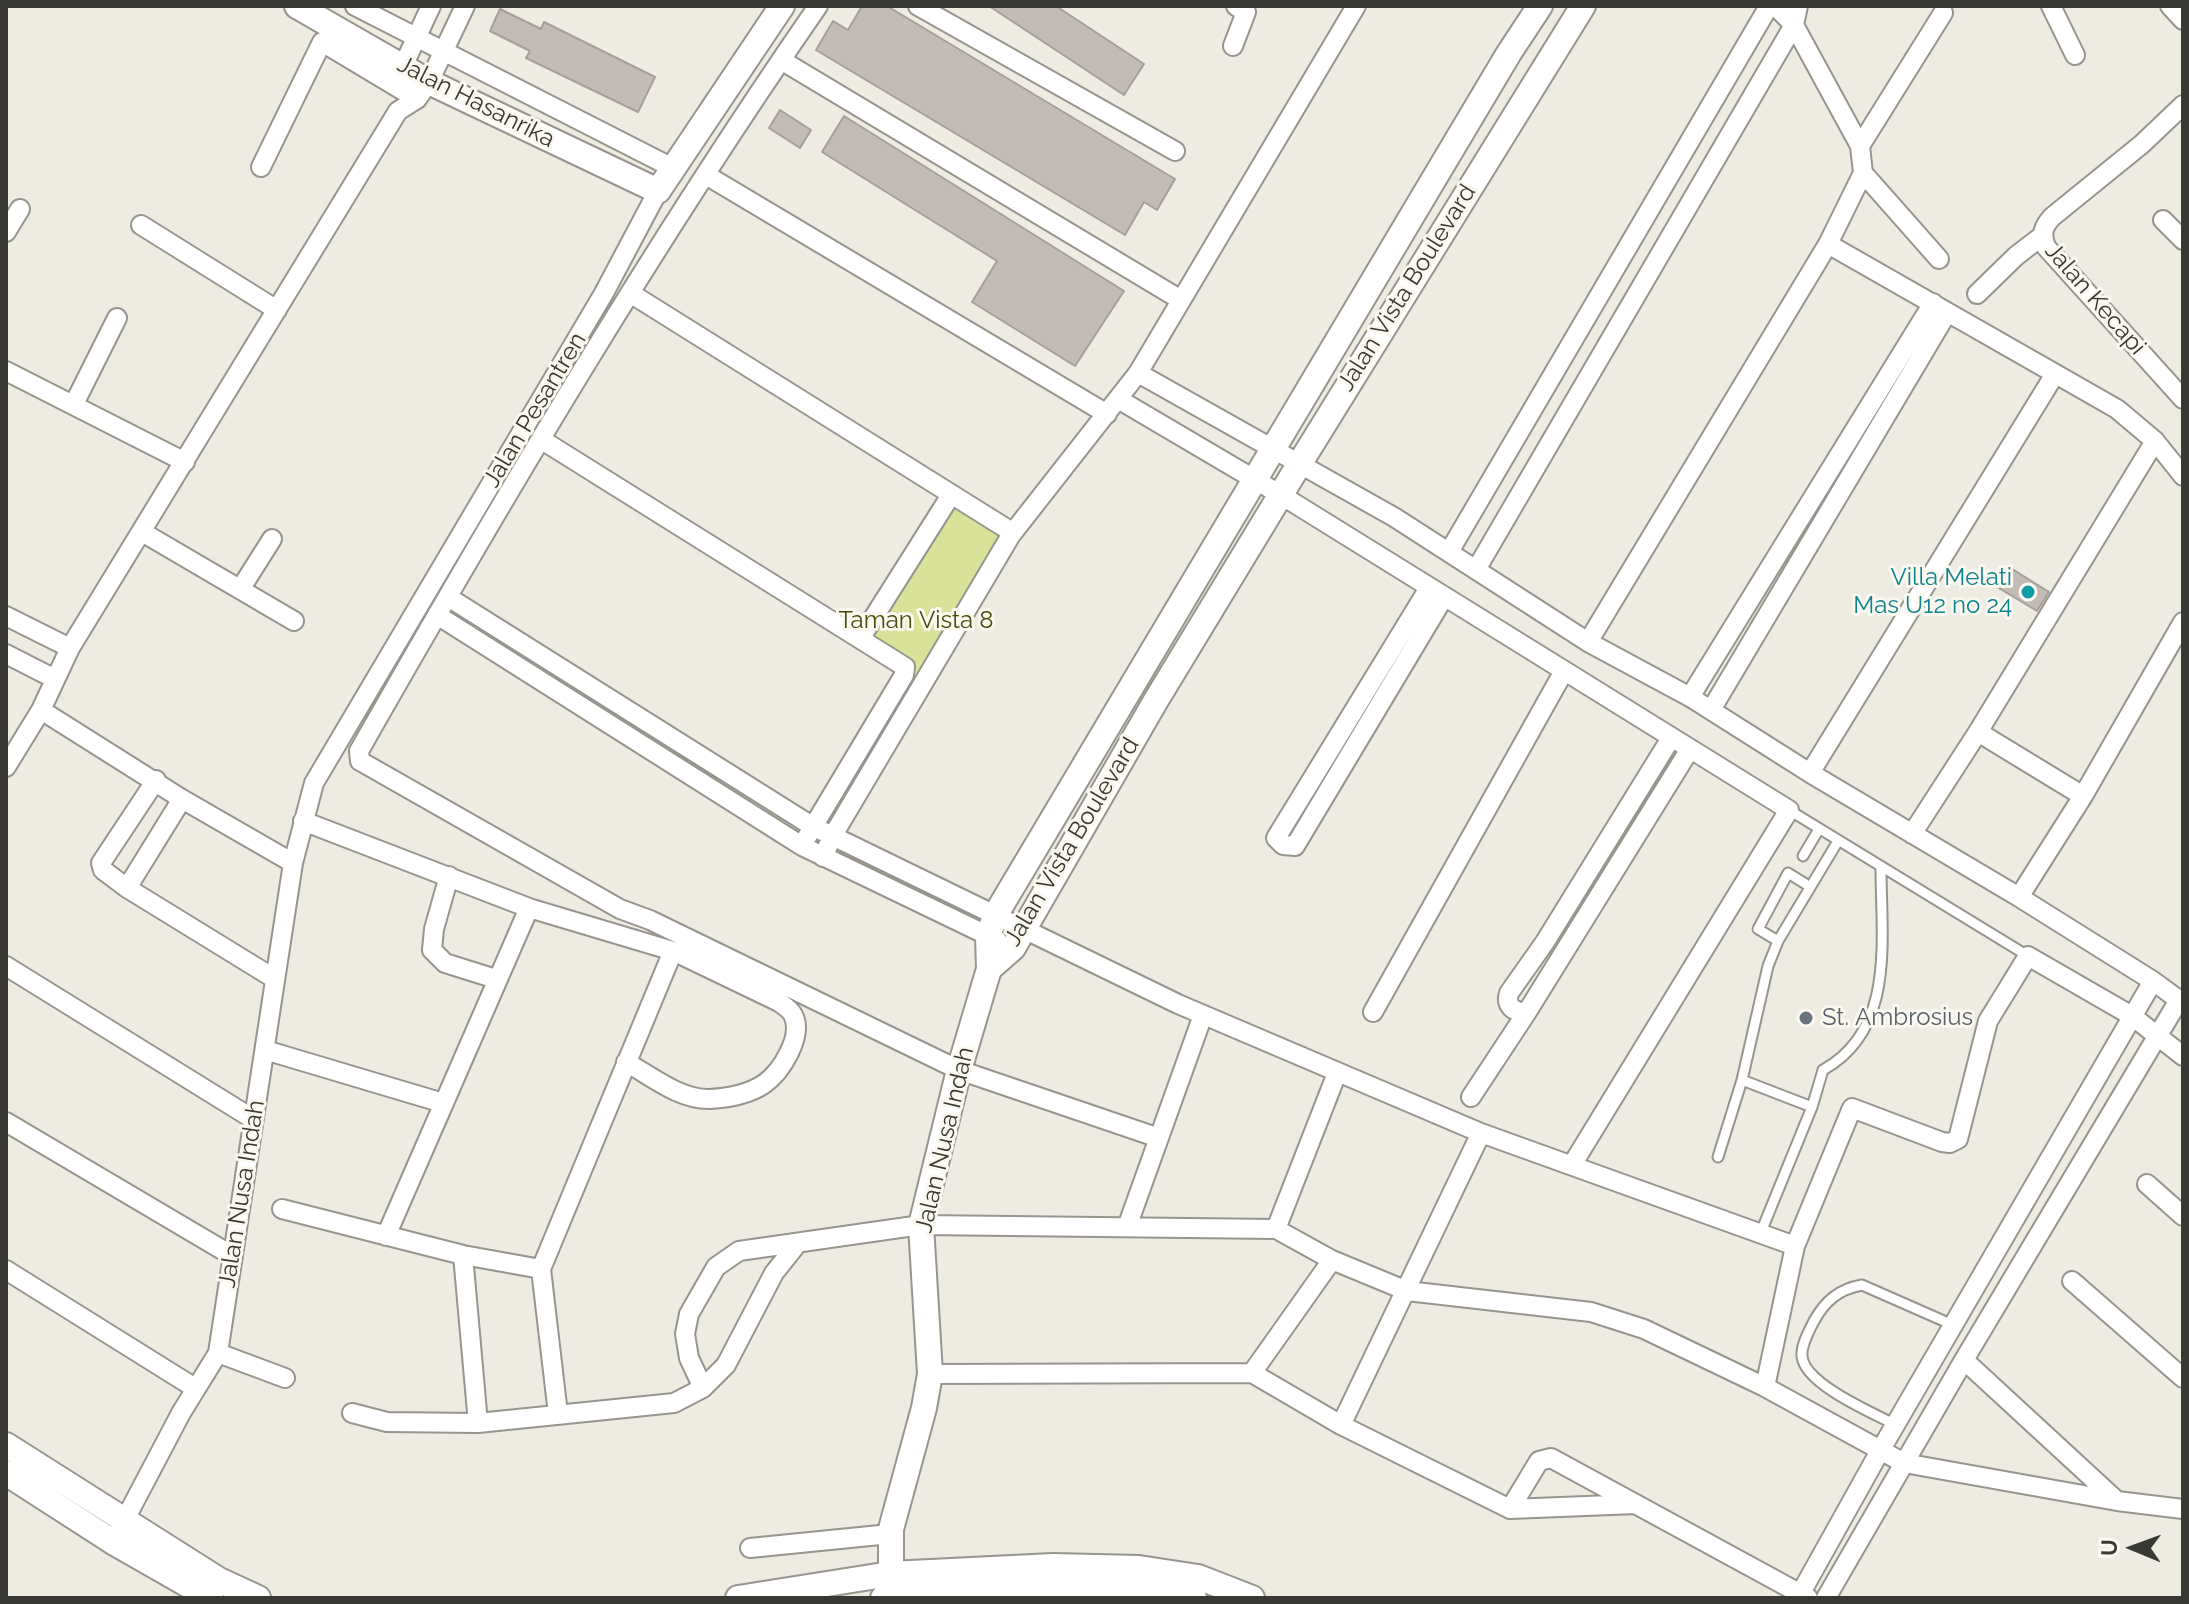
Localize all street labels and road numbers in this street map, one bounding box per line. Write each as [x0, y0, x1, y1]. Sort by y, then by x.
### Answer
street label: Jalan Hasanrika [392, 50, 560, 154]
street label: Jalan Vista Boulevard [1332, 180, 1482, 396]
street label: Jalan Kecapi [2038, 237, 2152, 361]
street label: Jalan Pesantren [477, 327, 593, 493]
street label: Jalan Vista Boulevard [998, 733, 1146, 951]
street label: Jalan Nusa Indah [910, 1044, 980, 1236]
street label: Jalan Nusa Indah [213, 1098, 271, 1290]

